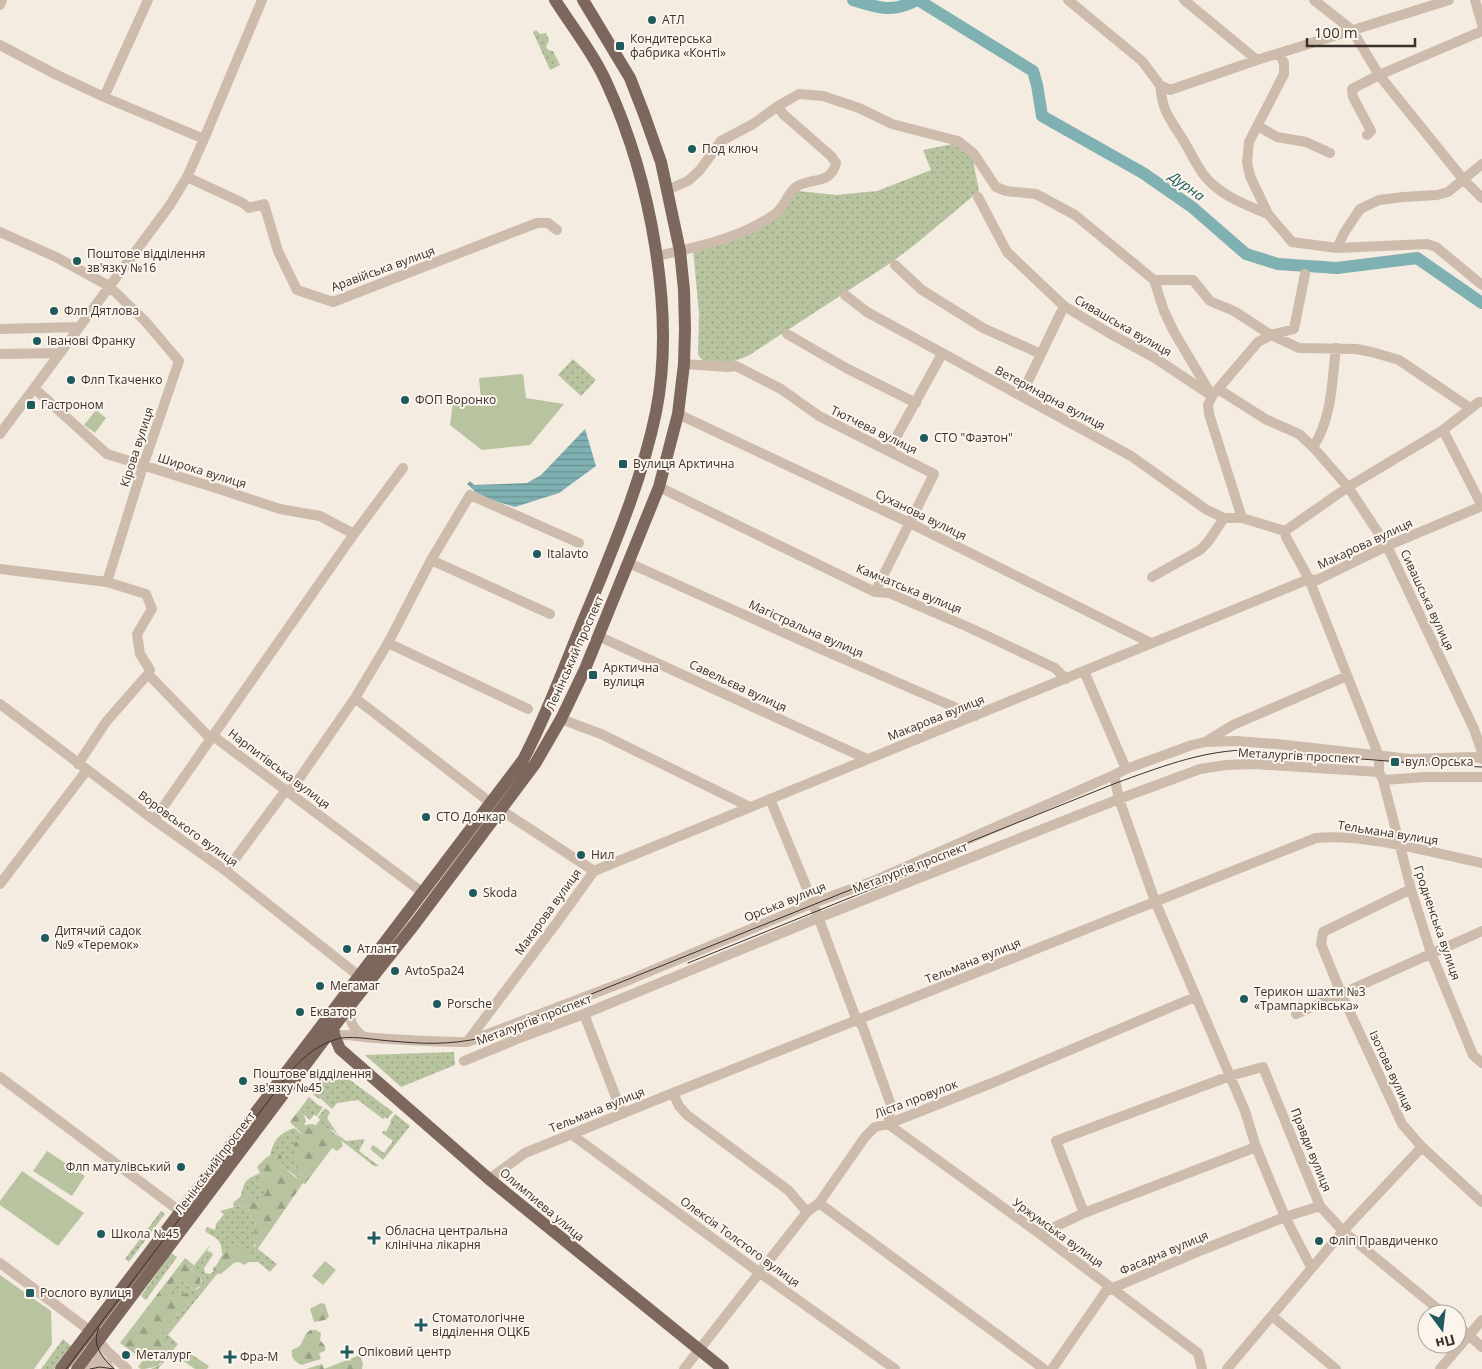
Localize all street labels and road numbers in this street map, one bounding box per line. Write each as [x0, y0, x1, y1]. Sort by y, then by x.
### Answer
street label: Аравійська вулиця [328, 242, 437, 295]
street label: Сивашська вулиця [1071, 291, 1175, 360]
street label: Ветеринарна вулиця [992, 361, 1108, 434]
street label: Тютчева вулиця [828, 401, 920, 458]
street label: Кірова вулиця [116, 405, 157, 489]
street label: Широка вулиця [156, 449, 249, 492]
street label: Суханова вулиця [873, 485, 970, 544]
street label: Макарова вулиця [1314, 514, 1415, 573]
street label: Сивашська вулиця [1397, 546, 1458, 653]
street label: Камчатська вулиця [854, 560, 965, 618]
street label: Ленінський проспект [541, 592, 608, 713]
street label: Магістральна вулиця [746, 596, 866, 662]
street label: Савельєва вулиця [687, 655, 790, 716]
street label: Макарова вулиця [885, 690, 987, 745]
street label: Нарпитівська вулиця [225, 725, 334, 813]
street label: Металургів проспект [1238, 744, 1361, 767]
street label: Воровського вулиця [135, 787, 242, 871]
street label: Тельмана вулиця [1337, 816, 1440, 849]
street label: Металургів проспект [850, 838, 970, 897]
street label: Гродненська вулиця [1410, 863, 1465, 982]
street label: Макарова вулиця [510, 865, 585, 958]
street label: Орська вулиця [741, 877, 828, 926]
street label: Тельмана вулиця [922, 934, 1023, 987]
street label: Металургів проспект [474, 990, 594, 1049]
street label: Ізотова вулиця [1365, 1028, 1418, 1114]
street label: Ліста провулок [872, 1075, 961, 1122]
street label: Тельмана вулиця [546, 1083, 647, 1136]
street label: Правди вулиця [1287, 1105, 1336, 1194]
street label: Ленінський проспект [170, 1108, 259, 1218]
street label: Олимпиева улица [496, 1164, 588, 1245]
street label: Олексія Толстого вулиця [677, 1192, 804, 1291]
street label: Уржумська вулиця [1009, 1194, 1107, 1271]
street label: Фасадна вулиця [1117, 1226, 1211, 1279]

